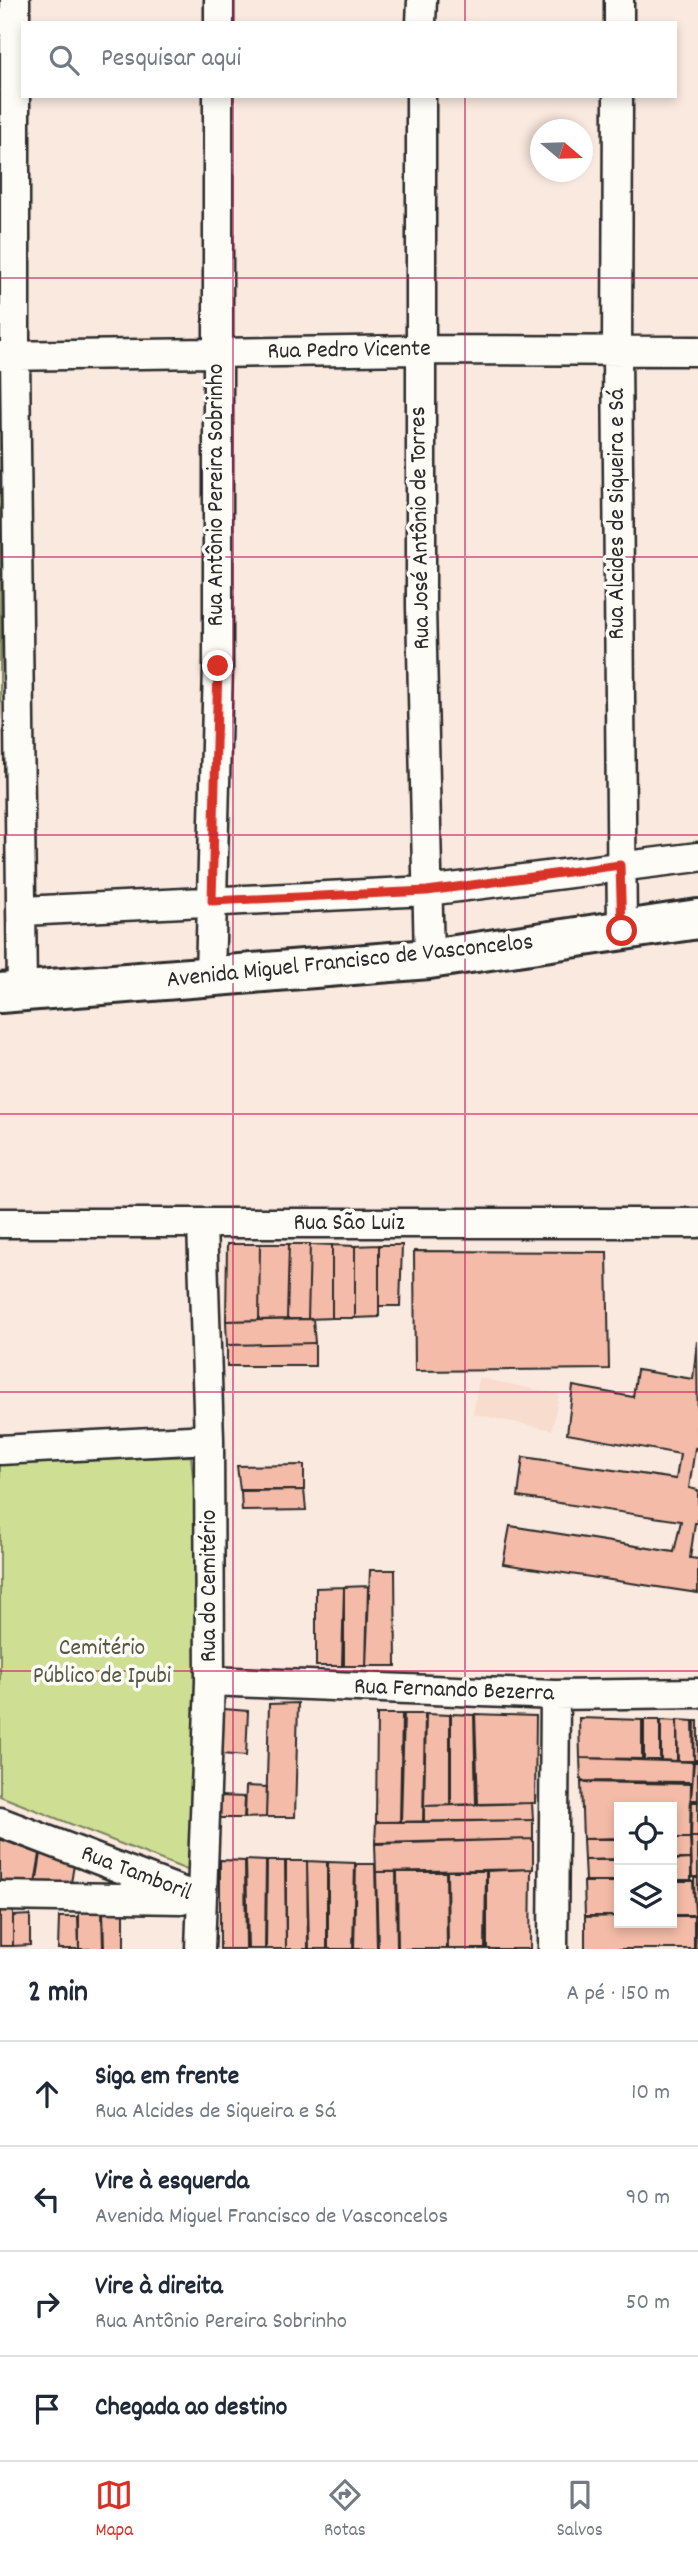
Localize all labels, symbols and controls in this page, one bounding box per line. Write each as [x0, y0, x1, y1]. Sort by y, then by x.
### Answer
search box [21, 21, 677, 98]
icon: search [45, 41, 83, 79]
text: Pesquisar aqui [101, 41, 241, 78]
north arrow [530, 119, 593, 182]
street label: Rua Pedro Vicente [267, 333, 431, 369]
street label: Rua Antônio Pereira Sobrinho [200, 364, 234, 626]
street label: Rua Alcides de Siqueira e Sá [601, 388, 635, 640]
street label: Rua José Antônio de Torres [402, 406, 440, 650]
route end [202, 650, 233, 681]
route start [606, 915, 637, 946]
street label: Avenida Miguel Francisco de Vasconcelos [165, 926, 535, 998]
street label: Rua São Luiz [293, 1207, 405, 1241]
street label: Rua do Cemitério [193, 1510, 227, 1662]
park label: Cemitério Público de Ipubi [33, 1632, 171, 1694]
street label: Rua Fernando Bezerra [353, 1671, 556, 1712]
map controls [614, 1802, 677, 1928]
button: locate [614, 1802, 677, 1865]
street label: Rua Tamboril [76, 1837, 197, 1911]
button: layers [614, 1865, 677, 1928]
text: 2 min [28, 1973, 88, 2016]
text: A pé · 150 m [567, 1978, 670, 2011]
text: Siga em frente [95, 2059, 239, 2096]
icon: ahead [28, 2075, 66, 2113]
text: 10 m [631, 2077, 670, 2110]
text: Rua Alcides de Siqueira e Sá [95, 2096, 336, 2129]
text: Vire à esquerda [95, 2164, 249, 2201]
icon: left [28, 2180, 66, 2218]
text: 90 m [626, 2182, 670, 2215]
text: Avenida Miguel Francisco de Vasconcelos [95, 2201, 448, 2234]
text: Vire à direita [95, 2269, 223, 2306]
icon: right [28, 2285, 66, 2323]
text: 50 m [626, 2287, 670, 2320]
text: Rua Antônio Pereira Sobrinho [95, 2306, 347, 2339]
icon: arrive [28, 2390, 66, 2428]
text: Chegada ao destino [95, 2390, 287, 2427]
tab: Mapa [95, 2476, 133, 2545]
tab: Rotas [324, 2476, 366, 2545]
tab: Salvos [556, 2476, 603, 2545]

